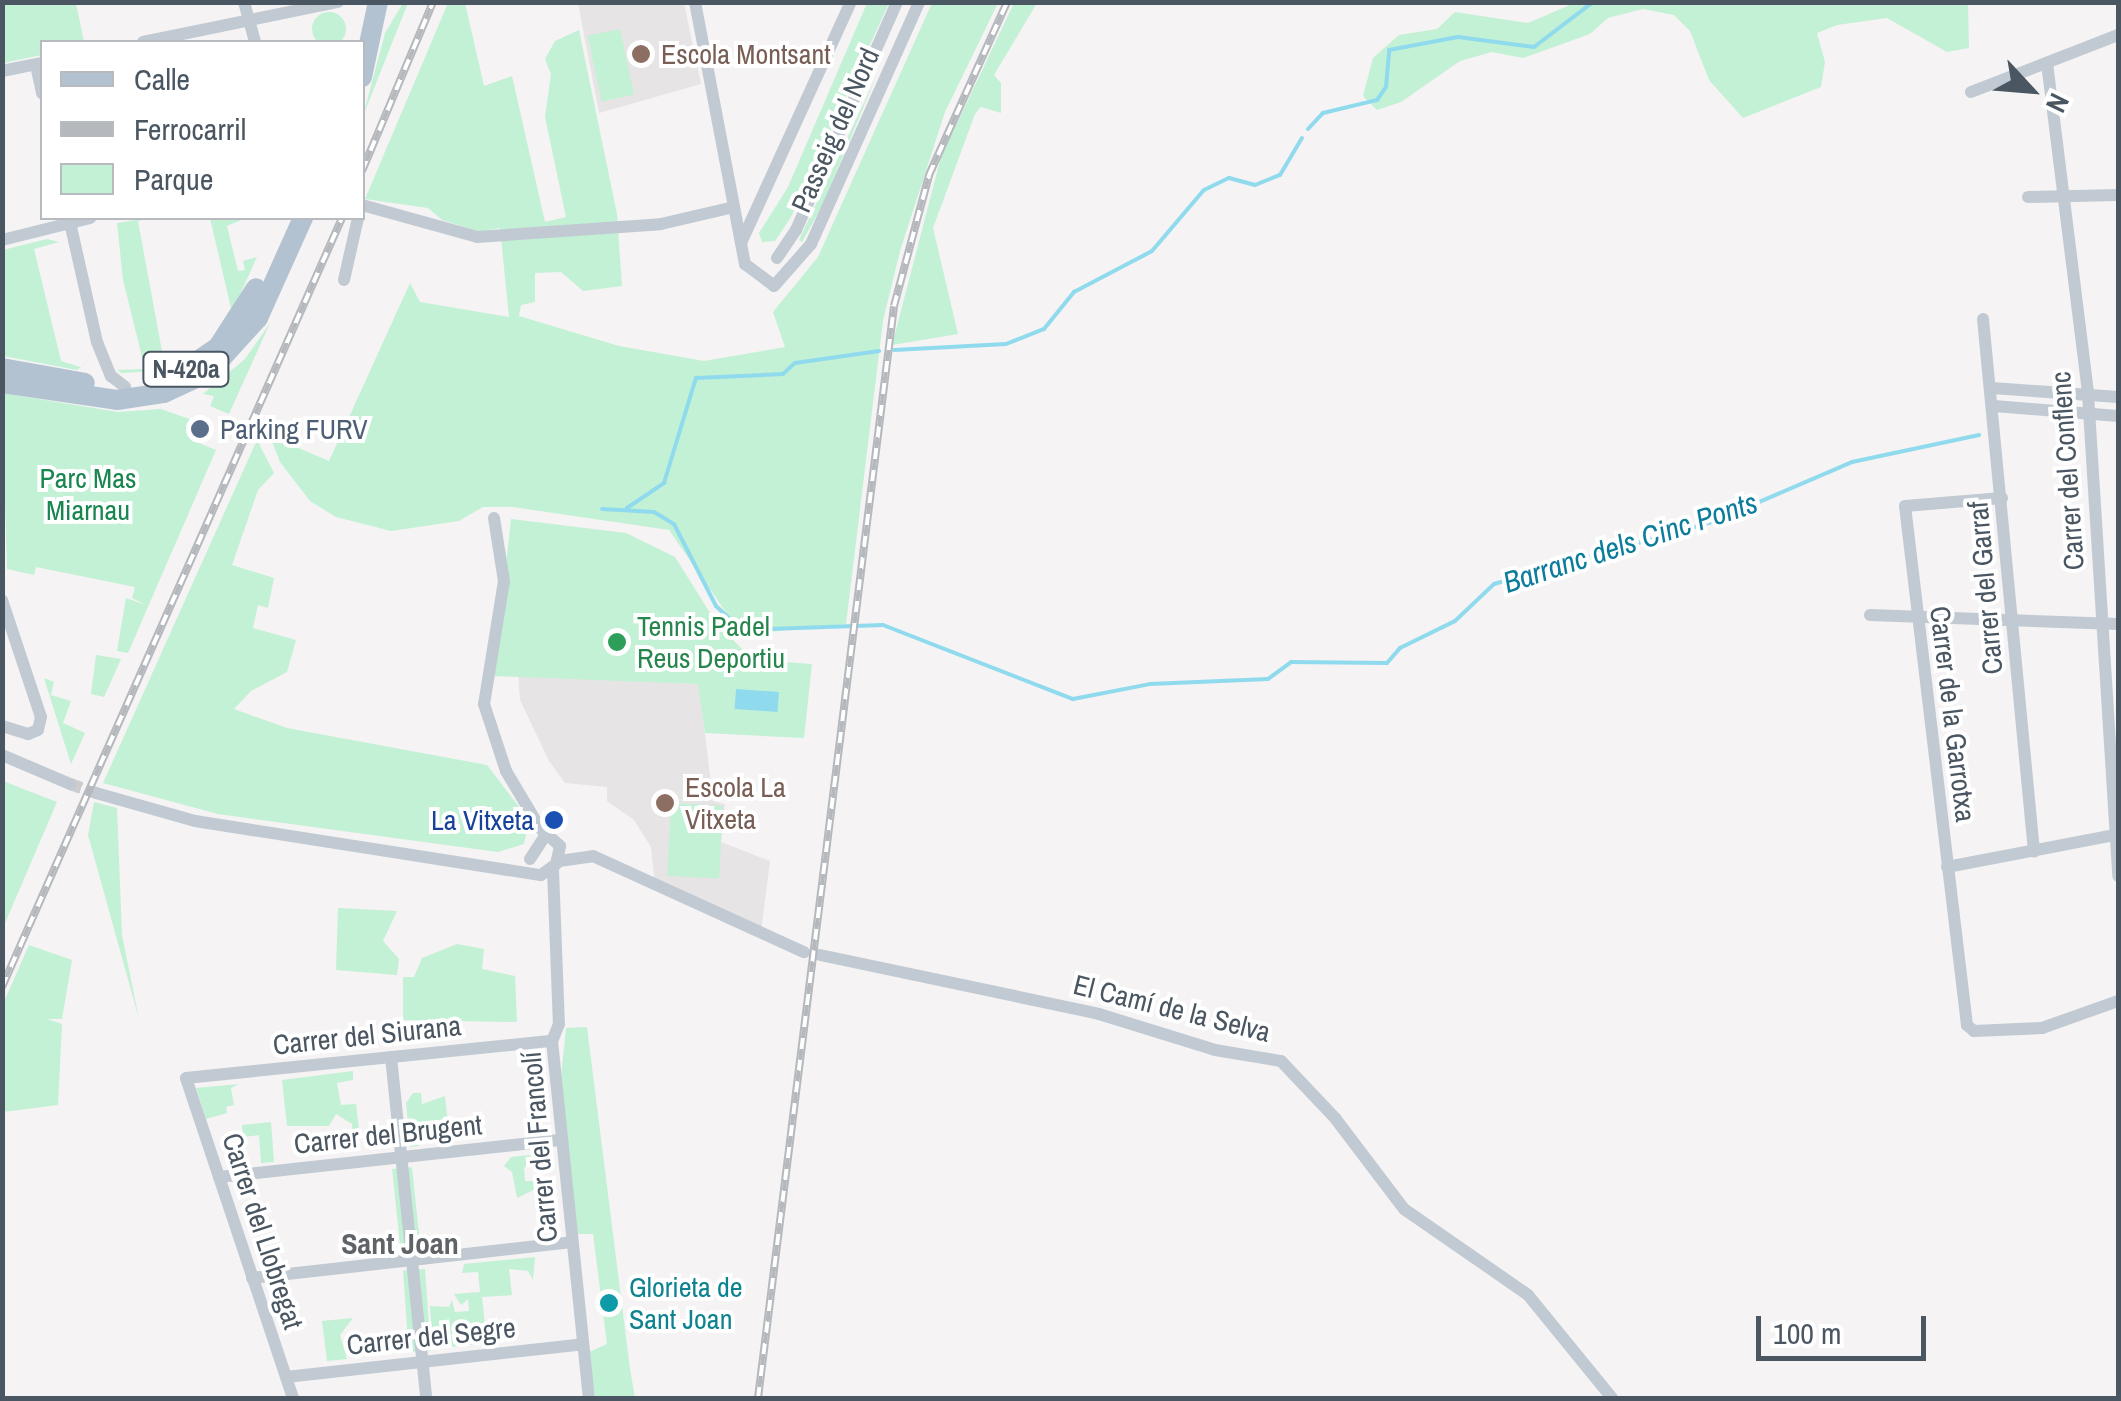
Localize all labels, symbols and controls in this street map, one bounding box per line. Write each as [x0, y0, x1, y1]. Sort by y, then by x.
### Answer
place label: Escola Montsant [661, 37, 831, 71]
legend [40, 40, 365, 220]
north arrow [1981, 40, 2081, 140]
marker: Escola Montsant [630, 43, 652, 65]
street label: Passeig del Nord [784, 43, 886, 217]
text: Calle [134, 59, 190, 99]
text: N [2037, 87, 2079, 119]
text: Ferrocarril [134, 109, 246, 149]
text: Parque [134, 159, 213, 199]
road number: N-420a [141, 349, 231, 389]
street label: Carrer del Conflenc [2043, 371, 2091, 571]
place label: Parking FURV [220, 412, 368, 446]
marker: Parking FURV [189, 418, 211, 440]
park label: Parc Mas Miarnau [40, 461, 136, 527]
water label: Barranc dels Cinc Ponts [1498, 484, 1762, 600]
street label: Carrer del Garraf [1961, 500, 2009, 676]
street label: Carrer de la Garrotxa [1923, 604, 1983, 824]
place label: Tennis Padel Reus Deportiu [637, 609, 785, 675]
marker: Tennis Padel Reus Deportiu [606, 631, 628, 653]
place label: Escola La Vitxeta [685, 770, 786, 836]
marker: Escola La Vitxeta [654, 792, 676, 814]
place label: La Vitxeta [431, 803, 534, 837]
marker: La Vitxeta [543, 809, 565, 831]
street label: El Camí de la Selva [1070, 967, 1274, 1049]
street label: Carrer del Siurana [271, 1008, 463, 1062]
street label: Carrer del Francolí [514, 1050, 564, 1244]
street label: Carrer del Brugent [292, 1107, 484, 1161]
street label: Carrer del Llobregat [215, 1129, 311, 1333]
district label: Sant Joan [341, 1225, 459, 1261]
place label: Glorieta de Sant Joan [629, 1270, 743, 1336]
marker: Glorieta de Sant Joan [598, 1292, 620, 1314]
scale bar [1761, 1296, 1931, 1358]
street label: Carrer del Segre [345, 1310, 517, 1362]
text: 100 m [1773, 1313, 1841, 1353]

